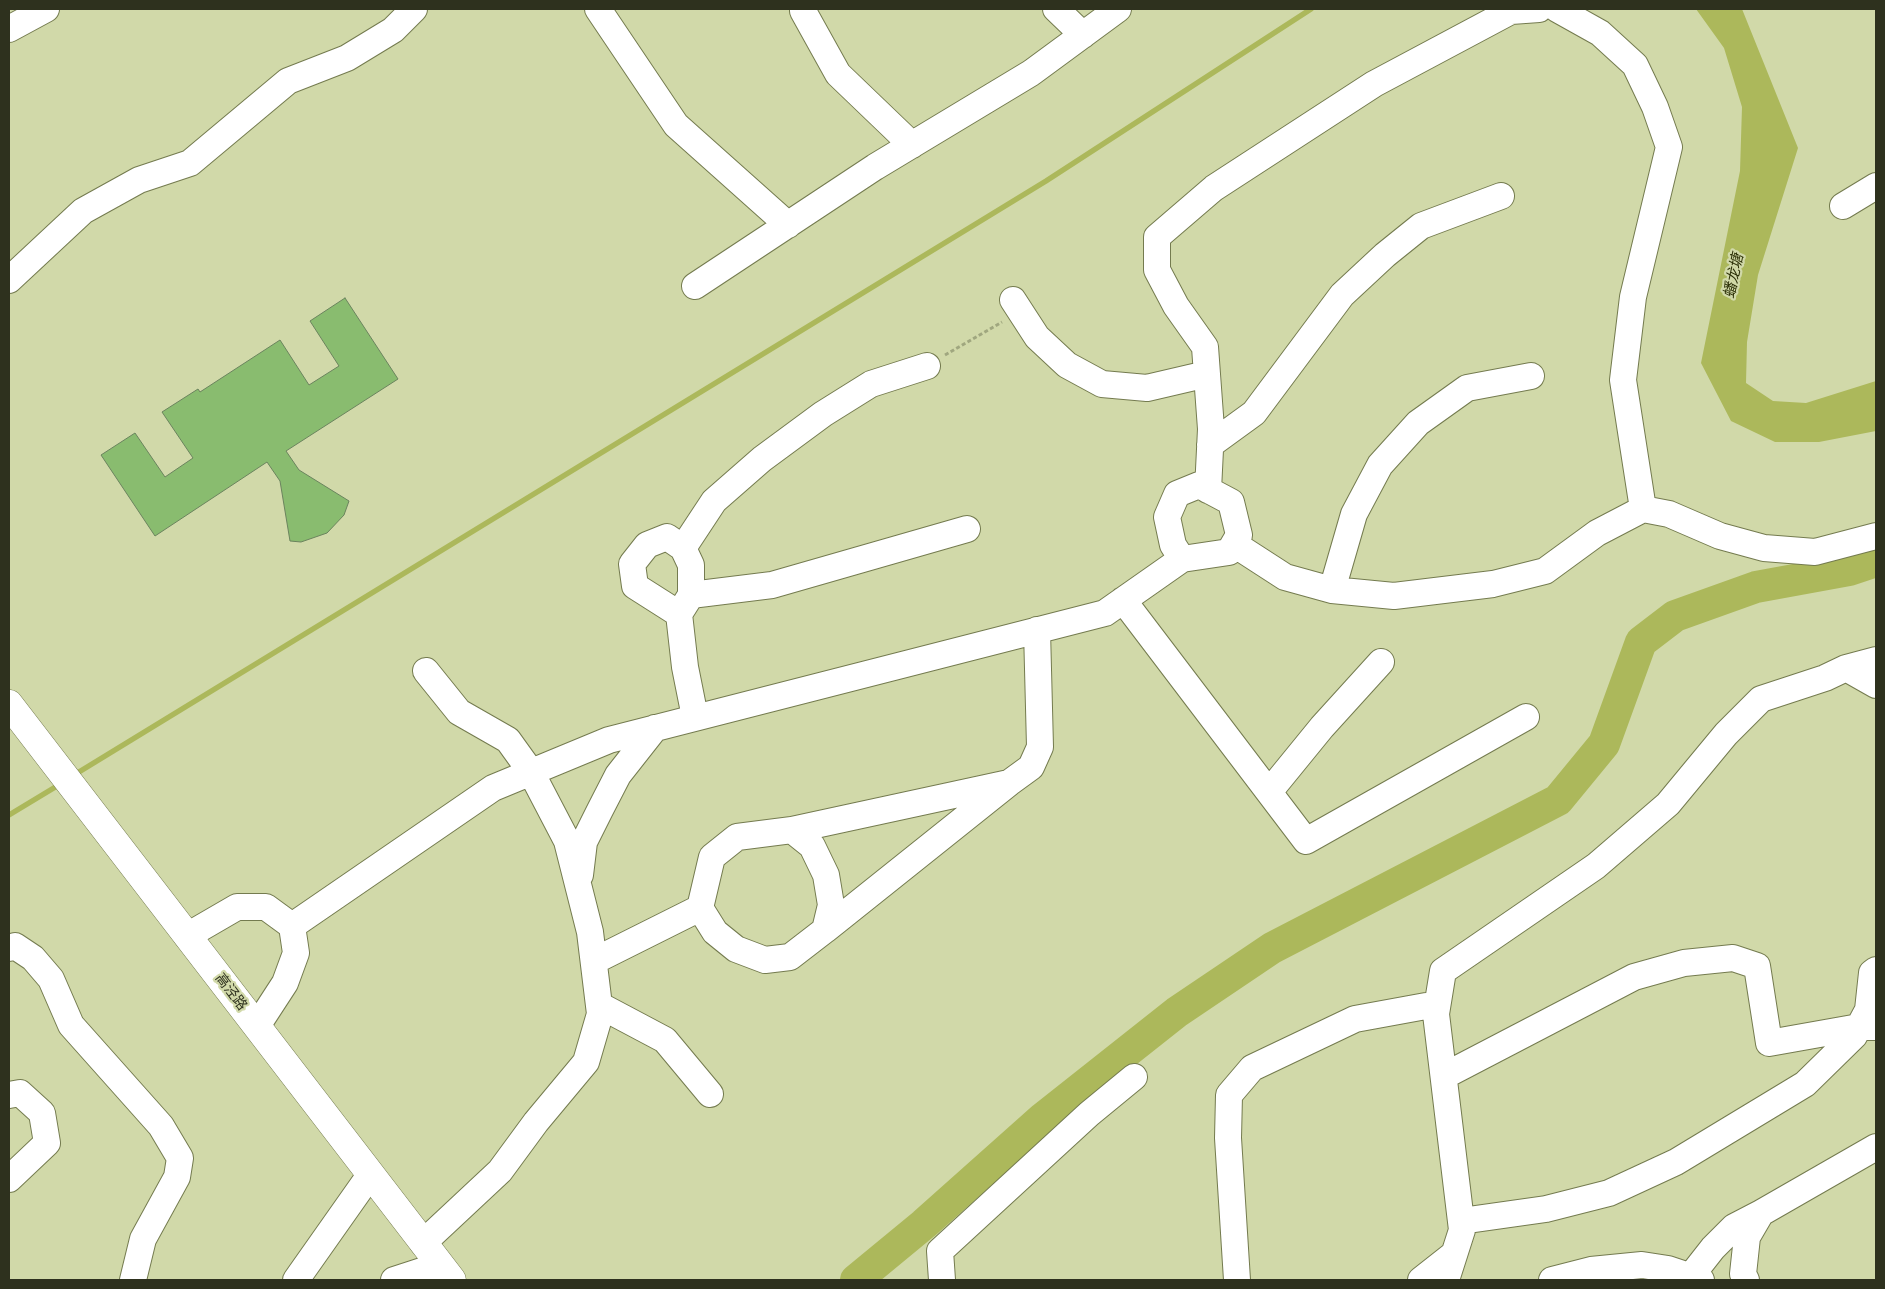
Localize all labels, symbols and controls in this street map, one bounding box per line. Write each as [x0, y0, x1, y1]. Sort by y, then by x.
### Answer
water label: 蟠龙塘 [1721, 252, 1747, 300]
street label: 高泾路 [212, 970, 250, 1014]

